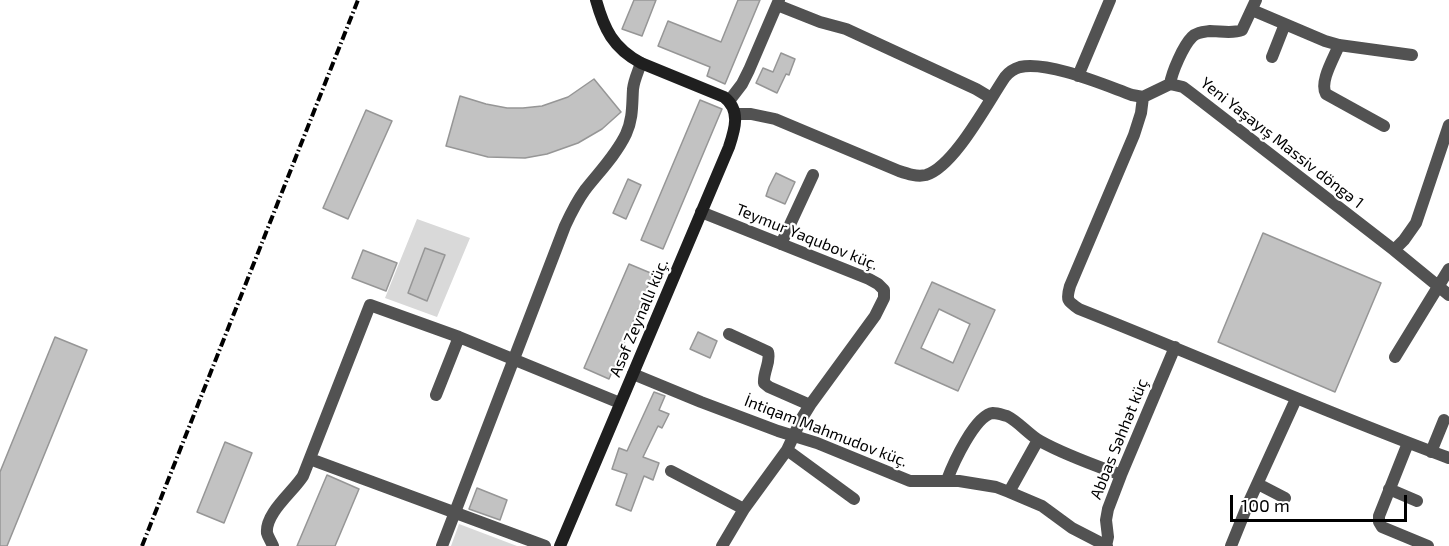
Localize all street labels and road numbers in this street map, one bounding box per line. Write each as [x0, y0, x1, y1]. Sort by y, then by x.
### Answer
street label: Yeni Yaşayış Massiv döngə 1 [1197, 73, 1367, 213]
street label: Teymur Yaqubov küç. [733, 200, 881, 274]
street label: Asəf Zeynallı küç. [605, 256, 673, 380]
street label: Abbas Səhhət küç [1086, 376, 1152, 502]
street label: İntiqam Mahmudov küç. [742, 391, 910, 471]

